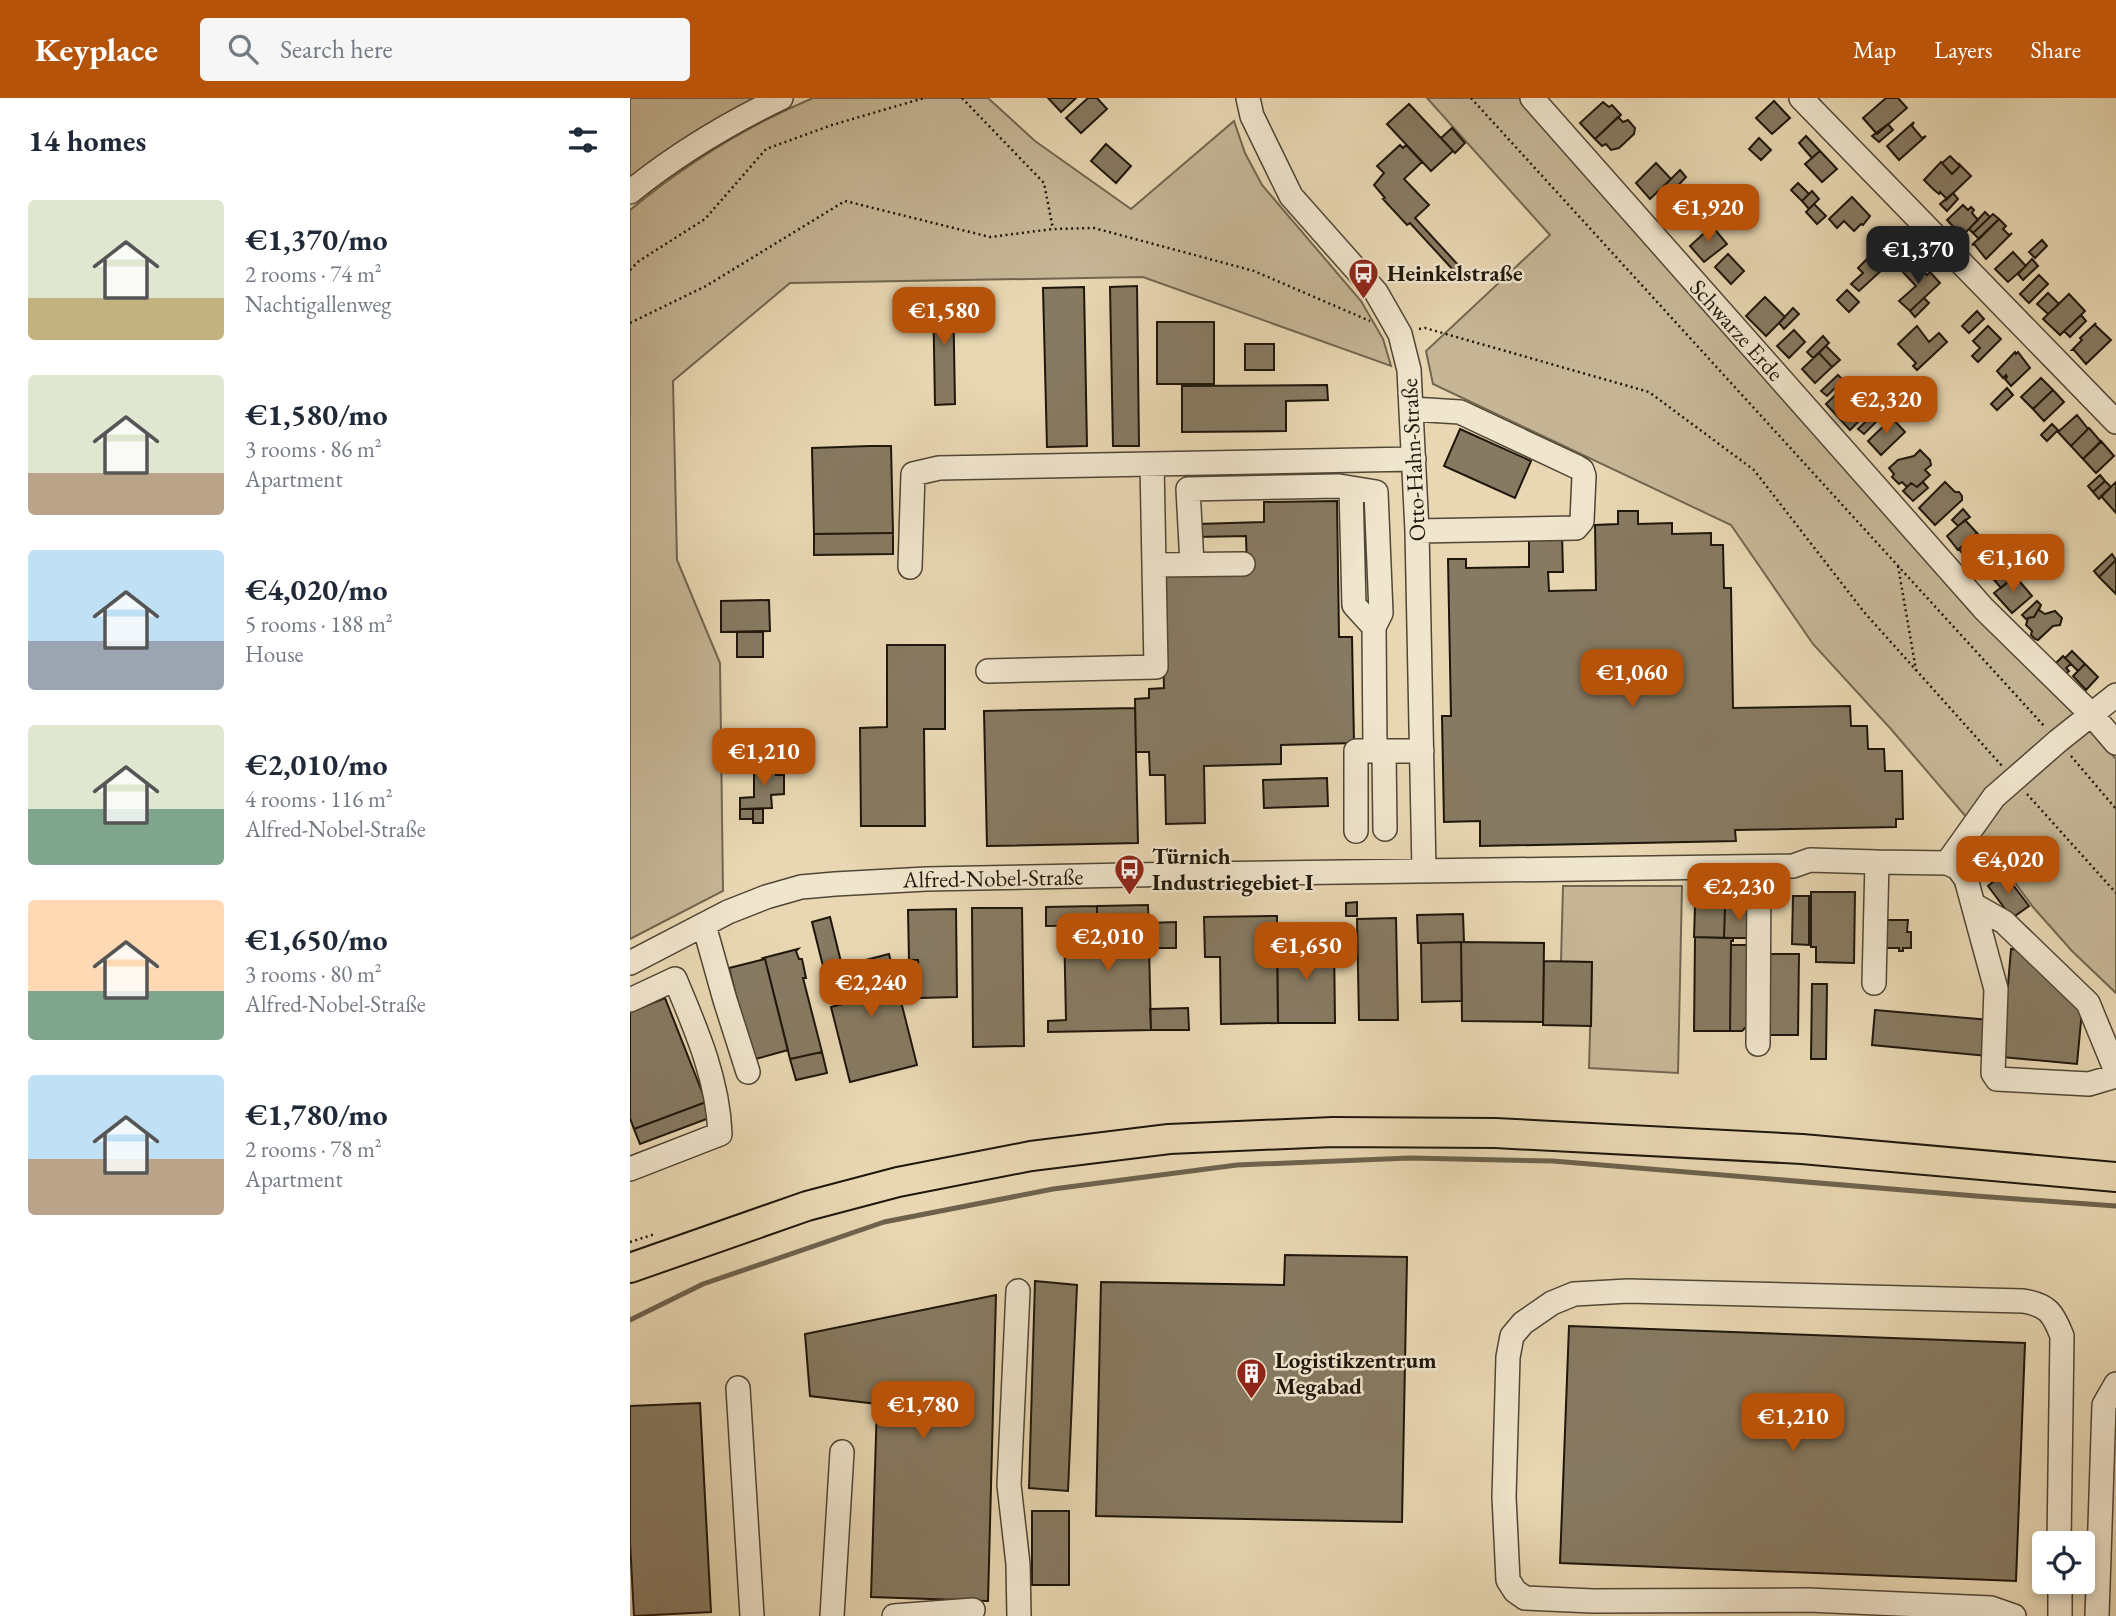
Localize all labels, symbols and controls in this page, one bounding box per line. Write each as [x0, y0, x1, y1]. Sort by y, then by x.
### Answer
search box [200, 18, 690, 81]
text: Keyplace [35, 28, 158, 71]
icon: search [224, 30, 262, 68]
text: Search here [280, 32, 393, 66]
text: Map [1853, 34, 1896, 65]
text: Layers [1934, 34, 1993, 65]
text: Share [2031, 34, 2081, 65]
text: 14 homes [28, 121, 146, 160]
icon: filters [564, 121, 602, 159]
pin: €1,920 [1651, 184, 1765, 244]
text: €1,920 [1672, 192, 1744, 222]
text: €1,370/mo [245, 220, 388, 259]
pin: €1,370 [1861, 226, 1975, 286]
icon: home [84, 228, 168, 312]
text: €1,370 [1882, 234, 1954, 264]
bus stop icon: Heinkelstraße [1347, 256, 1381, 300]
place label: Heinkelstraße [1387, 258, 1523, 288]
text: 2 rooms · 74 m² [245, 259, 382, 289]
street label: Schwarze Erde [1683, 273, 1791, 387]
pin: €1,580 [887, 288, 1001, 347]
text: Nachtigallenweg [245, 289, 391, 319]
text: €1,580 [908, 295, 980, 325]
pin: €2,320 [1829, 376, 1943, 436]
street label: Otto-Hahn-Straße [1394, 378, 1432, 542]
text: €2,320 [1850, 384, 1922, 414]
text: €1,580/mo [245, 395, 388, 434]
icon: home [84, 403, 168, 487]
text: 3 rooms · 86 m² [245, 434, 382, 464]
text: Apartment [245, 464, 343, 494]
pin: €1,160 [1956, 534, 2070, 594]
text: €1,160 [1977, 542, 2049, 572]
text: €4,020/mo [245, 570, 388, 609]
icon: home [84, 578, 168, 662]
text: 5 rooms · 188 m² [245, 609, 393, 639]
text: House [245, 639, 304, 669]
pin: €1,060 [1575, 650, 1689, 709]
text: €1,060 [1596, 657, 1668, 687]
pin: €1,210 [707, 728, 821, 788]
text: €1,210 [728, 736, 800, 766]
text: €2,010/mo [245, 745, 388, 784]
icon: home [84, 753, 168, 837]
text: 4 rooms · 116 m² [245, 784, 393, 814]
text: Alfred-Nobel-Straße [245, 814, 426, 844]
pin: €4,020 [1951, 836, 2065, 896]
place label: Türnich Industriegebiet I [1152, 841, 1313, 897]
text: €4,020 [1972, 844, 2044, 874]
bus stop icon: Türnich Industriegebiet I [1112, 852, 1146, 896]
street label: Alfred-Nobel-Straße [901, 861, 1084, 895]
pin: €2,230 [1682, 864, 1796, 923]
text: €2,230 [1703, 871, 1775, 901]
pin: €2,010 [1051, 914, 1165, 973]
text: €1,650/mo [245, 920, 388, 959]
text: €2,010 [1072, 921, 1144, 951]
pin: €1,650 [1249, 922, 1363, 982]
icon: home [84, 928, 168, 1012]
text: €1,650 [1270, 930, 1342, 960]
text: 3 rooms · 80 m² [245, 959, 382, 989]
pin: €2,240 [814, 960, 928, 1019]
text: €2,240 [835, 967, 907, 997]
text: Alfred-Nobel-Straße [245, 989, 426, 1019]
text: €1,780/mo [245, 1095, 388, 1134]
icon: home [84, 1103, 168, 1187]
text: 2 rooms · 78 m² [245, 1134, 382, 1164]
text: Apartment [245, 1164, 343, 1194]
place label: Logistikzentrum Megabad [1275, 1345, 1437, 1401]
building icon: Logistikzentrum Megabad [1235, 1356, 1269, 1400]
pin: €1,780 [866, 1382, 980, 1441]
text: €1,780 [887, 1389, 959, 1419]
pin: €1,210 [1736, 1394, 1850, 1453]
text: €1,210 [1757, 1401, 1829, 1431]
map controls [2032, 1531, 2095, 1594]
button: locate [2032, 1531, 2095, 1594]

